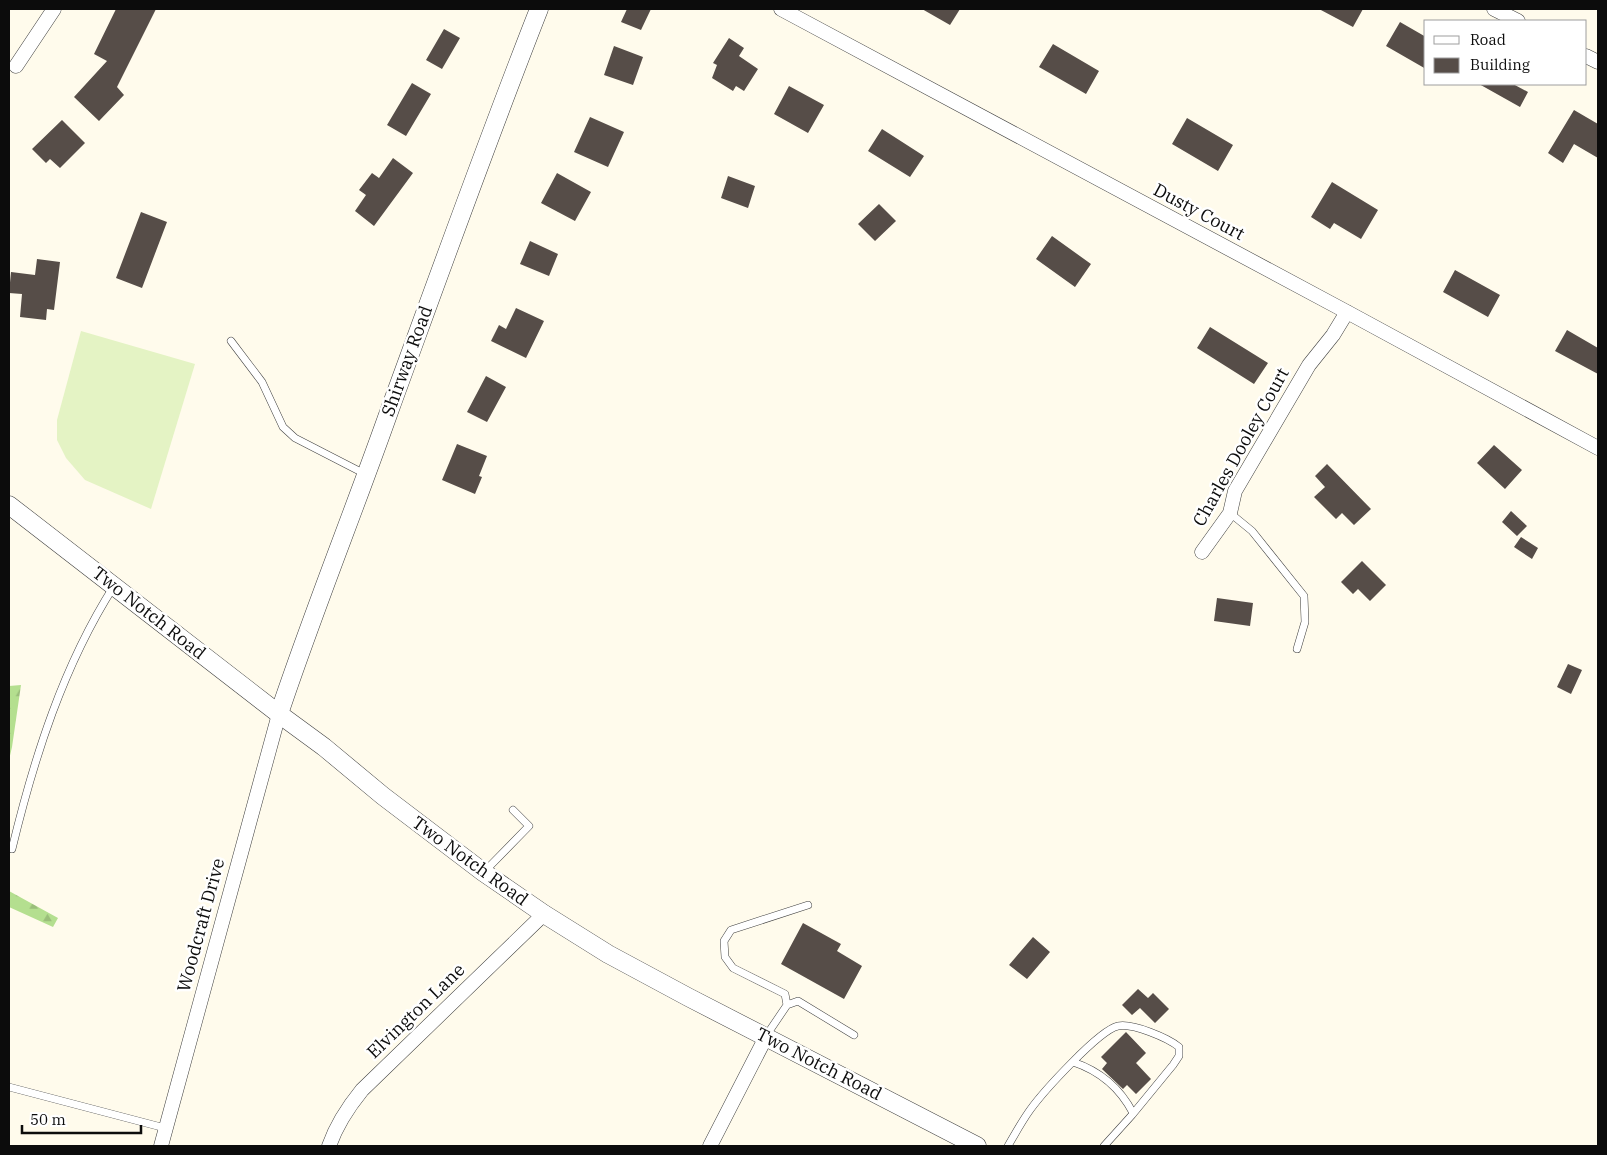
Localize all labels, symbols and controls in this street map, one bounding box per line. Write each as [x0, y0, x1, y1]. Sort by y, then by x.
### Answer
legend [1424, 20, 1587, 85]
text: Road [1470, 30, 1506, 49]
text: Building [1470, 55, 1530, 74]
street label: Dusty Court [1150, 178, 1249, 245]
street label: Shirway Road [376, 302, 437, 419]
street label: Charles Dooley Court [1187, 363, 1294, 530]
street label: Two Notch Road [88, 561, 211, 664]
street label: Two Notch Road [408, 811, 533, 910]
street label: Woodcraft Drive [172, 856, 229, 994]
street label: Elvington Lane [362, 958, 469, 1063]
street label: Two Notch Road [753, 1022, 886, 1105]
scale bar [22, 1102, 141, 1134]
text: 50 m [30, 1110, 66, 1129]

